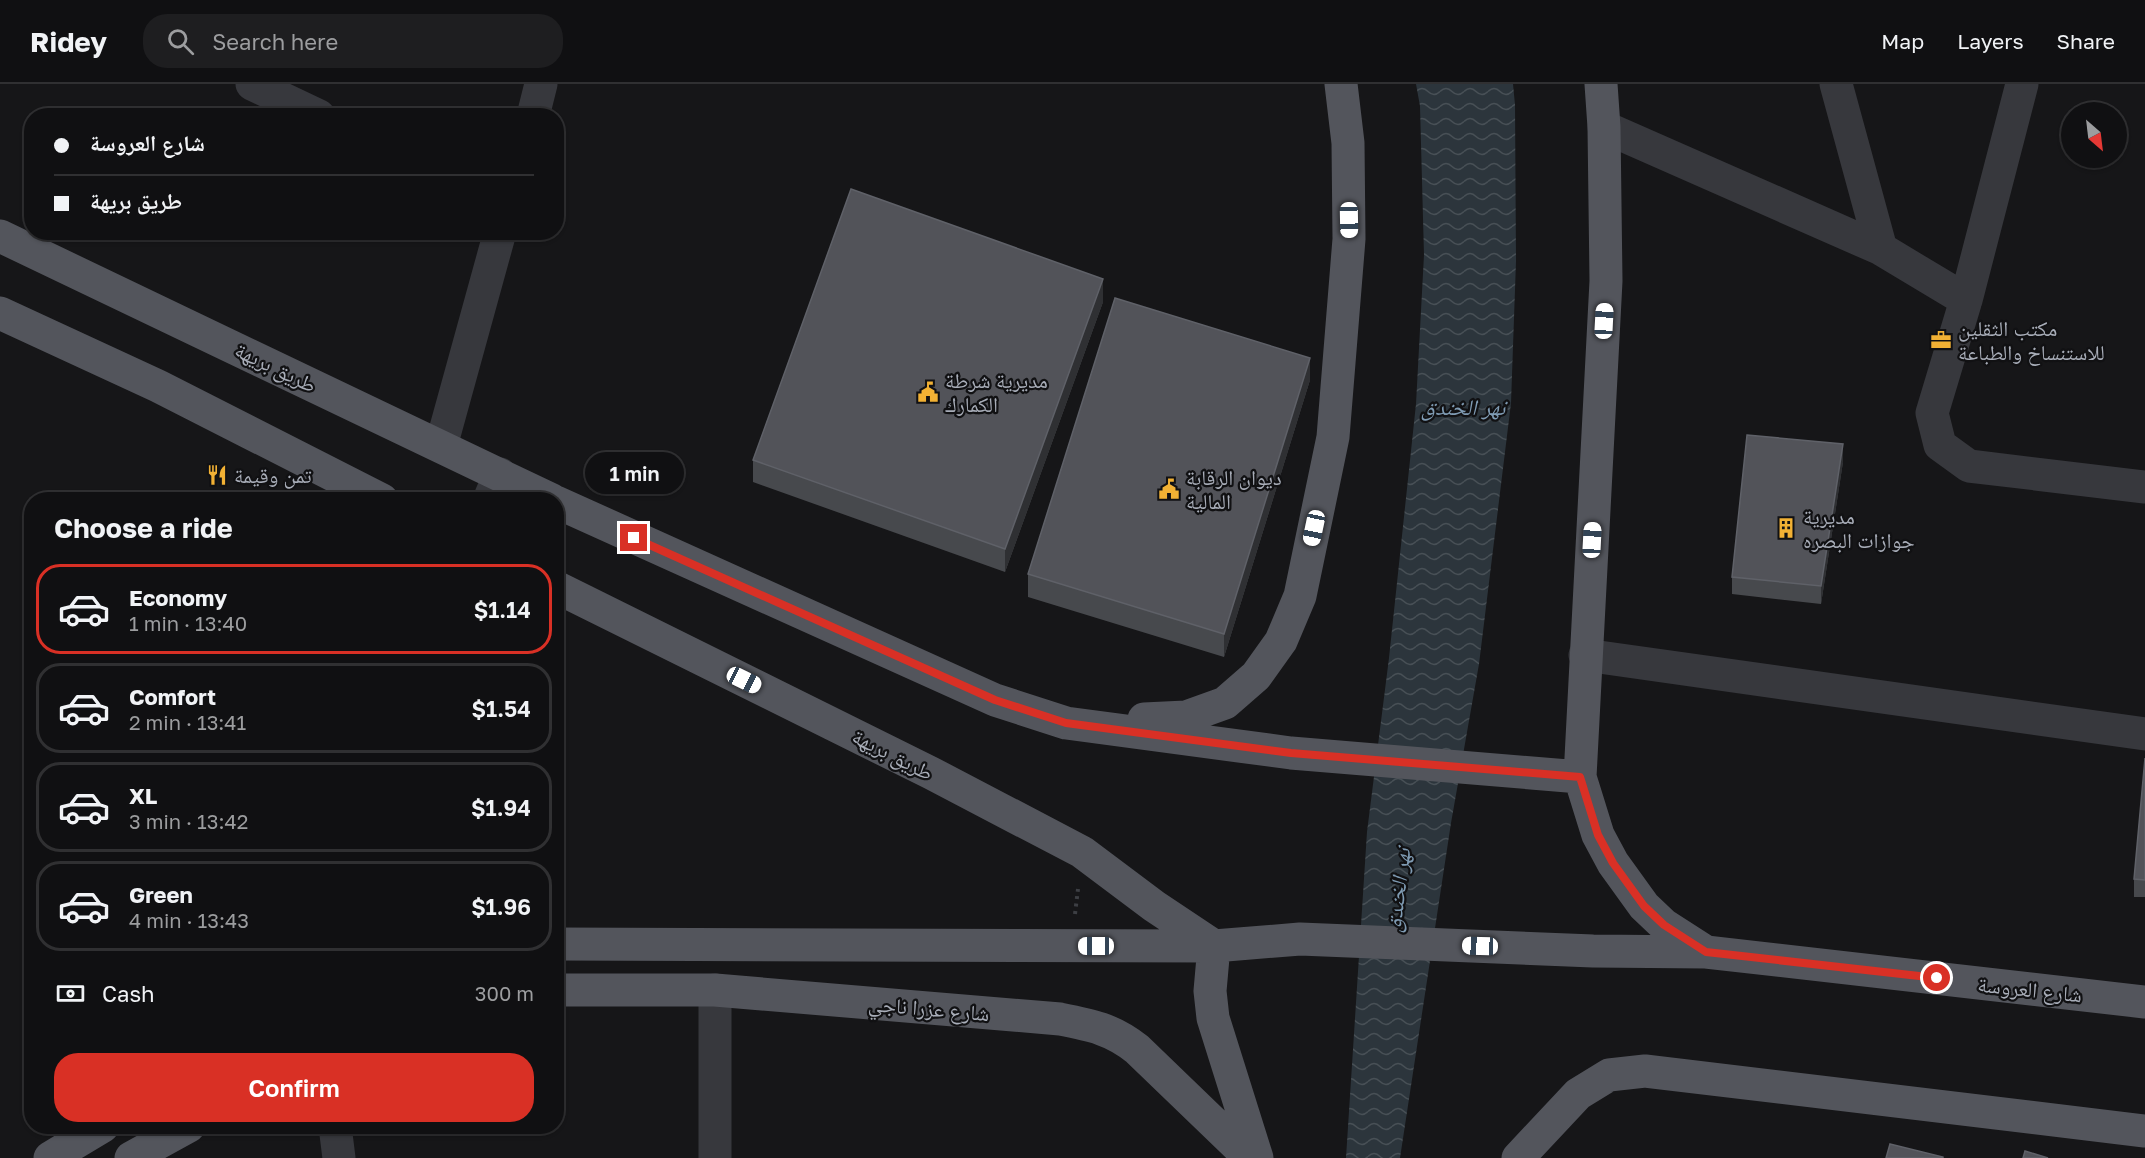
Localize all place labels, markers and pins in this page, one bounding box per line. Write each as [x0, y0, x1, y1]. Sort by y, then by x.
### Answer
place label: مكتب الثقلين للاستنساخ والطباعة [1958, 315, 2105, 366]
office icon: مكتب الثقلين للاستنساخ والطباعة [1929, 328, 1953, 352]
place label: مديرية شرطة الكمارك [945, 367, 1048, 417]
public building icon: مديرية شرطة الكمارك [916, 380, 940, 404]
place label: تمن وقيمة [234, 462, 312, 489]
restaurant icon: تمن وقيمة [205, 463, 229, 487]
place label: ديوان الرقابة المالية [1186, 464, 1282, 514]
public building icon: ديوان الرقابة المالية [1157, 477, 1181, 501]
place label: مديرية جوازات البصره [1803, 503, 1915, 553]
building icon: مديرية جوازات البصره [1774, 516, 1798, 540]

